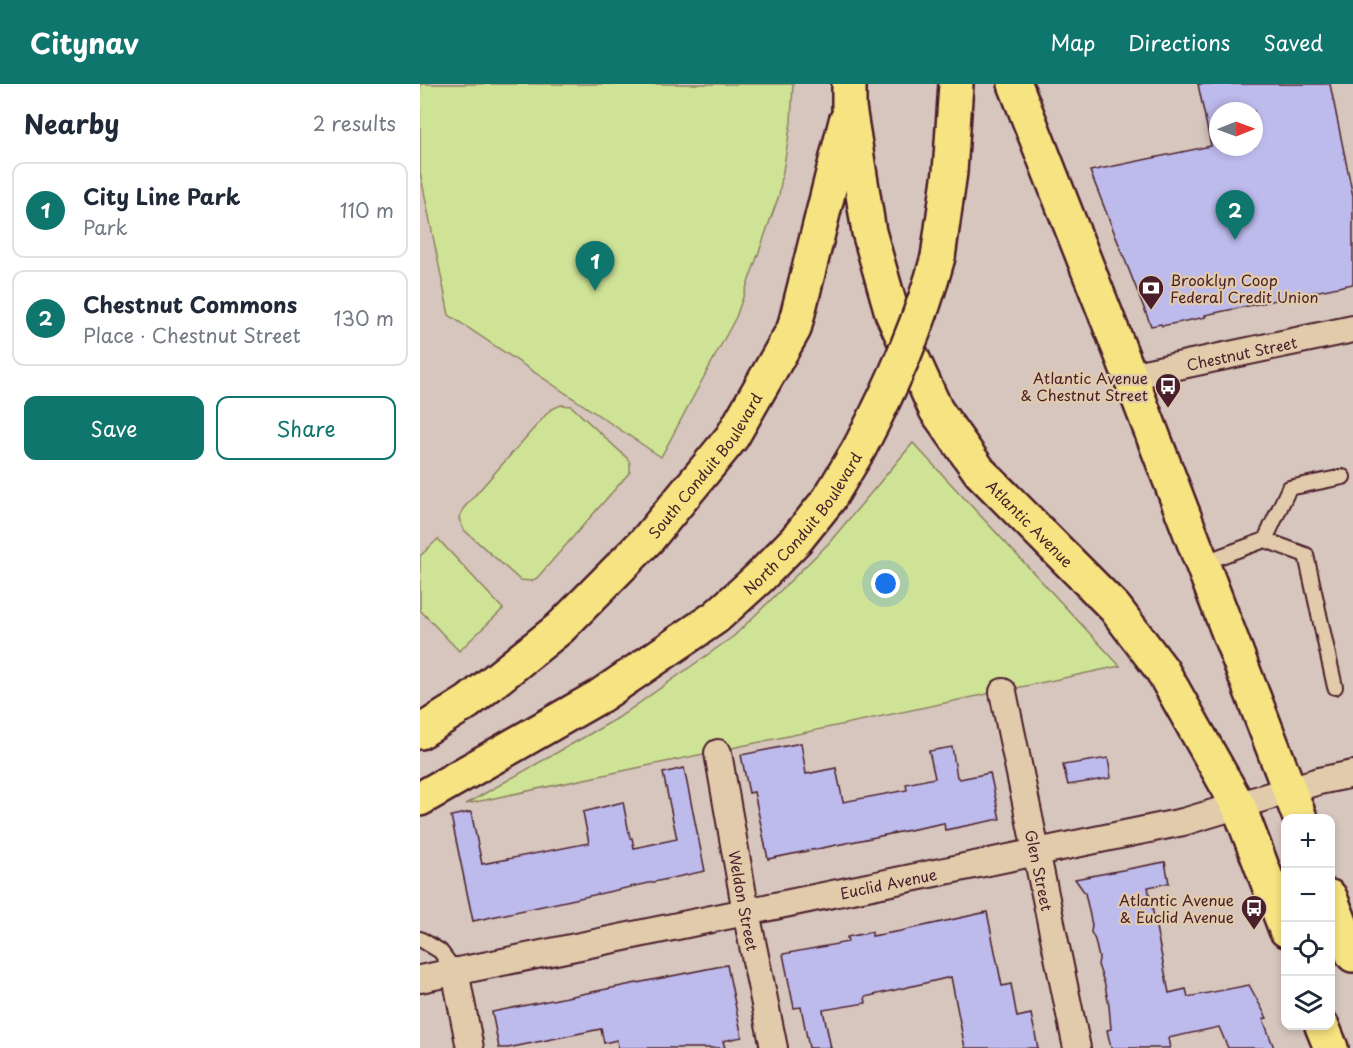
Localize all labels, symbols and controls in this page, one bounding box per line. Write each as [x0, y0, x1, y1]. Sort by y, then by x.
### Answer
text: Citynav [30, 21, 139, 64]
text: Map [1050, 26, 1095, 58]
text: Directions [1128, 26, 1230, 58]
text: Saved [1263, 26, 1323, 58]
north arrow [1209, 102, 1263, 156]
text: Nearby [24, 104, 119, 143]
text: 2 results [313, 108, 396, 138]
text: City Line Park [83, 179, 241, 212]
pin: 2 [1216, 190, 1254, 240]
text: 1 [41, 195, 50, 225]
text: 110 m [340, 195, 394, 225]
text: Park [83, 212, 128, 242]
pin: 1 [576, 242, 615, 291]
place label: Brooklyn Coop Federal Credit Union [1170, 268, 1319, 308]
bank icon: Brooklyn Coop Federal Credit Union [1136, 273, 1166, 311]
text: Chestnut Commons [83, 287, 297, 320]
text: 2 [38, 303, 53, 333]
text: 130 m [334, 303, 394, 333]
text: Place · Chestnut Street [83, 320, 301, 350]
street label: Chestnut Street [1184, 330, 1299, 375]
place label: Atlantic Avenue & Chestnut Street [1021, 366, 1148, 406]
bus stop icon: Atlantic Avenue & Chestnut Street [1153, 371, 1183, 409]
street label: South Conduit Boulevard [642, 388, 767, 543]
button: Save [24, 396, 204, 460]
button: Share [216, 396, 396, 460]
street label: North Conduit Boulevard [737, 447, 866, 599]
street label: Atlantic Avenue [982, 474, 1079, 572]
your location [871, 569, 900, 598]
map controls [1281, 814, 1335, 1030]
button: + [1281, 814, 1335, 868]
street label: Glen Street [1020, 828, 1060, 913]
street label: Weldon Street [724, 849, 765, 953]
street label: Euclid Avenue [838, 861, 939, 904]
button: − [1281, 868, 1335, 922]
place label: Atlantic Avenue & Euclid Avenue [1119, 888, 1234, 928]
bus stop icon: Atlantic Avenue & Euclid Avenue [1239, 893, 1269, 931]
button: locate [1281, 922, 1335, 976]
button: layers [1281, 976, 1335, 1030]

